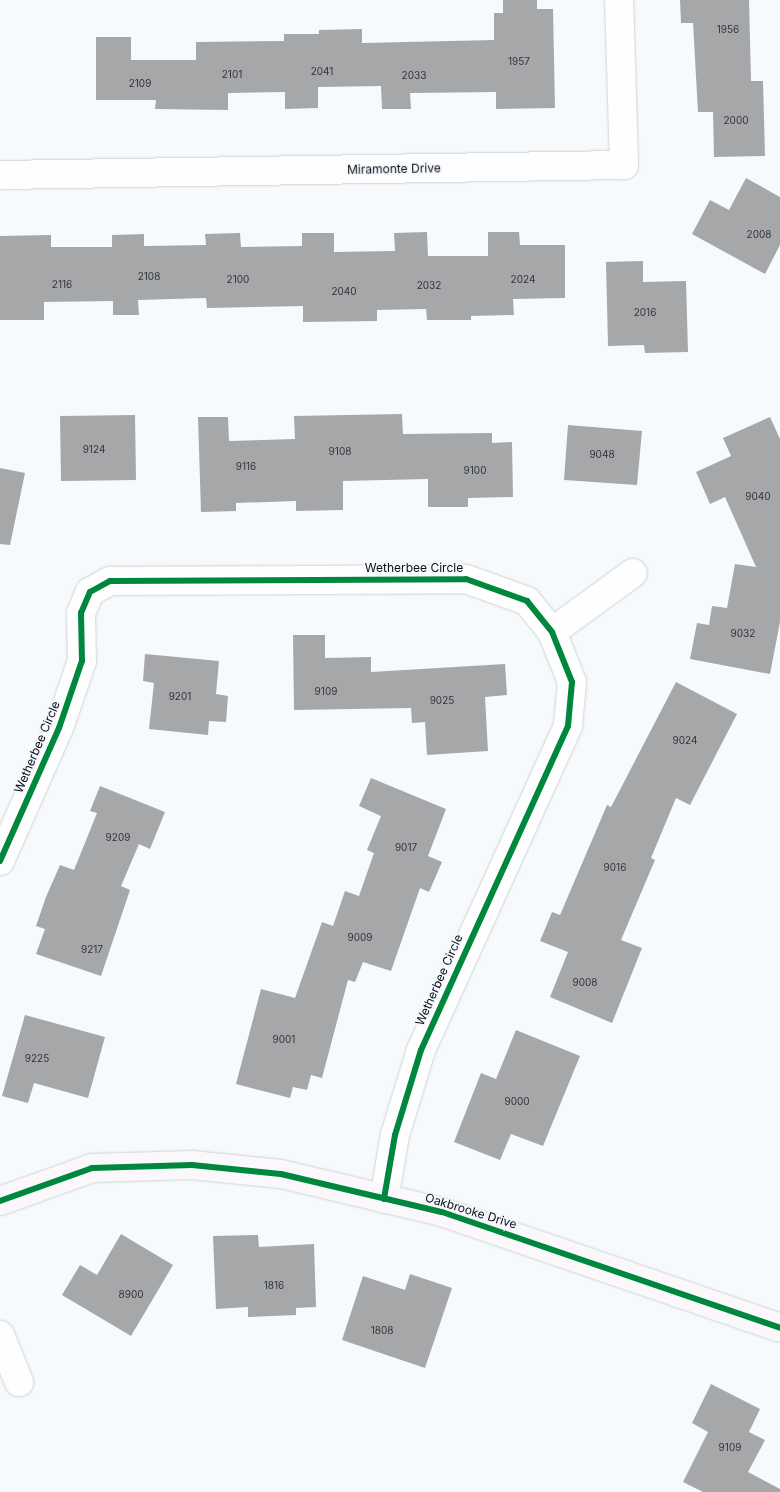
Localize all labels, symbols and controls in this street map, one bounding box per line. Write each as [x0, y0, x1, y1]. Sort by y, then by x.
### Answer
house number: 1956 [717, 24, 739, 36]
house number: 1957 [508, 56, 530, 68]
house number: 2041 [311, 66, 333, 78]
house number: 2101 [222, 69, 242, 81]
house number: 2033 [402, 70, 426, 82]
house number: 2109 [129, 78, 151, 90]
house number: 2000 [723, 115, 749, 127]
street label: Miramonte Drive [347, 161, 441, 177]
house number: 2008 [747, 229, 771, 241]
house number: 2108 [138, 271, 160, 283]
house number: 2100 [227, 274, 249, 286]
house number: 2024 [511, 274, 535, 286]
house number: 2116 [52, 279, 72, 291]
house number: 2032 [417, 280, 441, 292]
house number: 2040 [331, 286, 357, 298]
house number: 2016 [634, 307, 656, 319]
house number: 9124 [83, 444, 105, 456]
house number: 9108 [329, 446, 351, 458]
house number: 9048 [589, 449, 615, 461]
house number: 9116 [236, 461, 256, 473]
house number: 9100 [464, 465, 486, 477]
house number: 9040 [745, 491, 771, 503]
street label: Wetherbee Circle [365, 561, 463, 575]
house number: 9032 [731, 628, 755, 640]
house number: 9109 [315, 686, 337, 698]
house number: 9201 [169, 691, 191, 703]
house number: 9025 [430, 695, 454, 707]
street label: Wetherbee Circle [11, 699, 63, 795]
house number: 9024 [673, 735, 697, 747]
house number: 9209 [106, 832, 130, 844]
house number: 9017 [395, 842, 417, 854]
house number: 9016 [604, 862, 626, 874]
house number: 9009 [347, 932, 373, 944]
street label: Wetherbee Circle [412, 932, 466, 1028]
house number: 9217 [81, 944, 103, 956]
house number: 9008 [572, 977, 598, 989]
house number: 9001 [273, 1034, 295, 1046]
house number: 9225 [25, 1053, 49, 1065]
house number: 9000 [504, 1096, 530, 1108]
street label: Oakbrooke Drive [423, 1190, 519, 1232]
house number: 1816 [264, 1280, 284, 1292]
house number: 8900 [118, 1289, 144, 1301]
house number: 1808 [371, 1325, 393, 1337]
house number: 9109 [719, 1442, 741, 1454]

